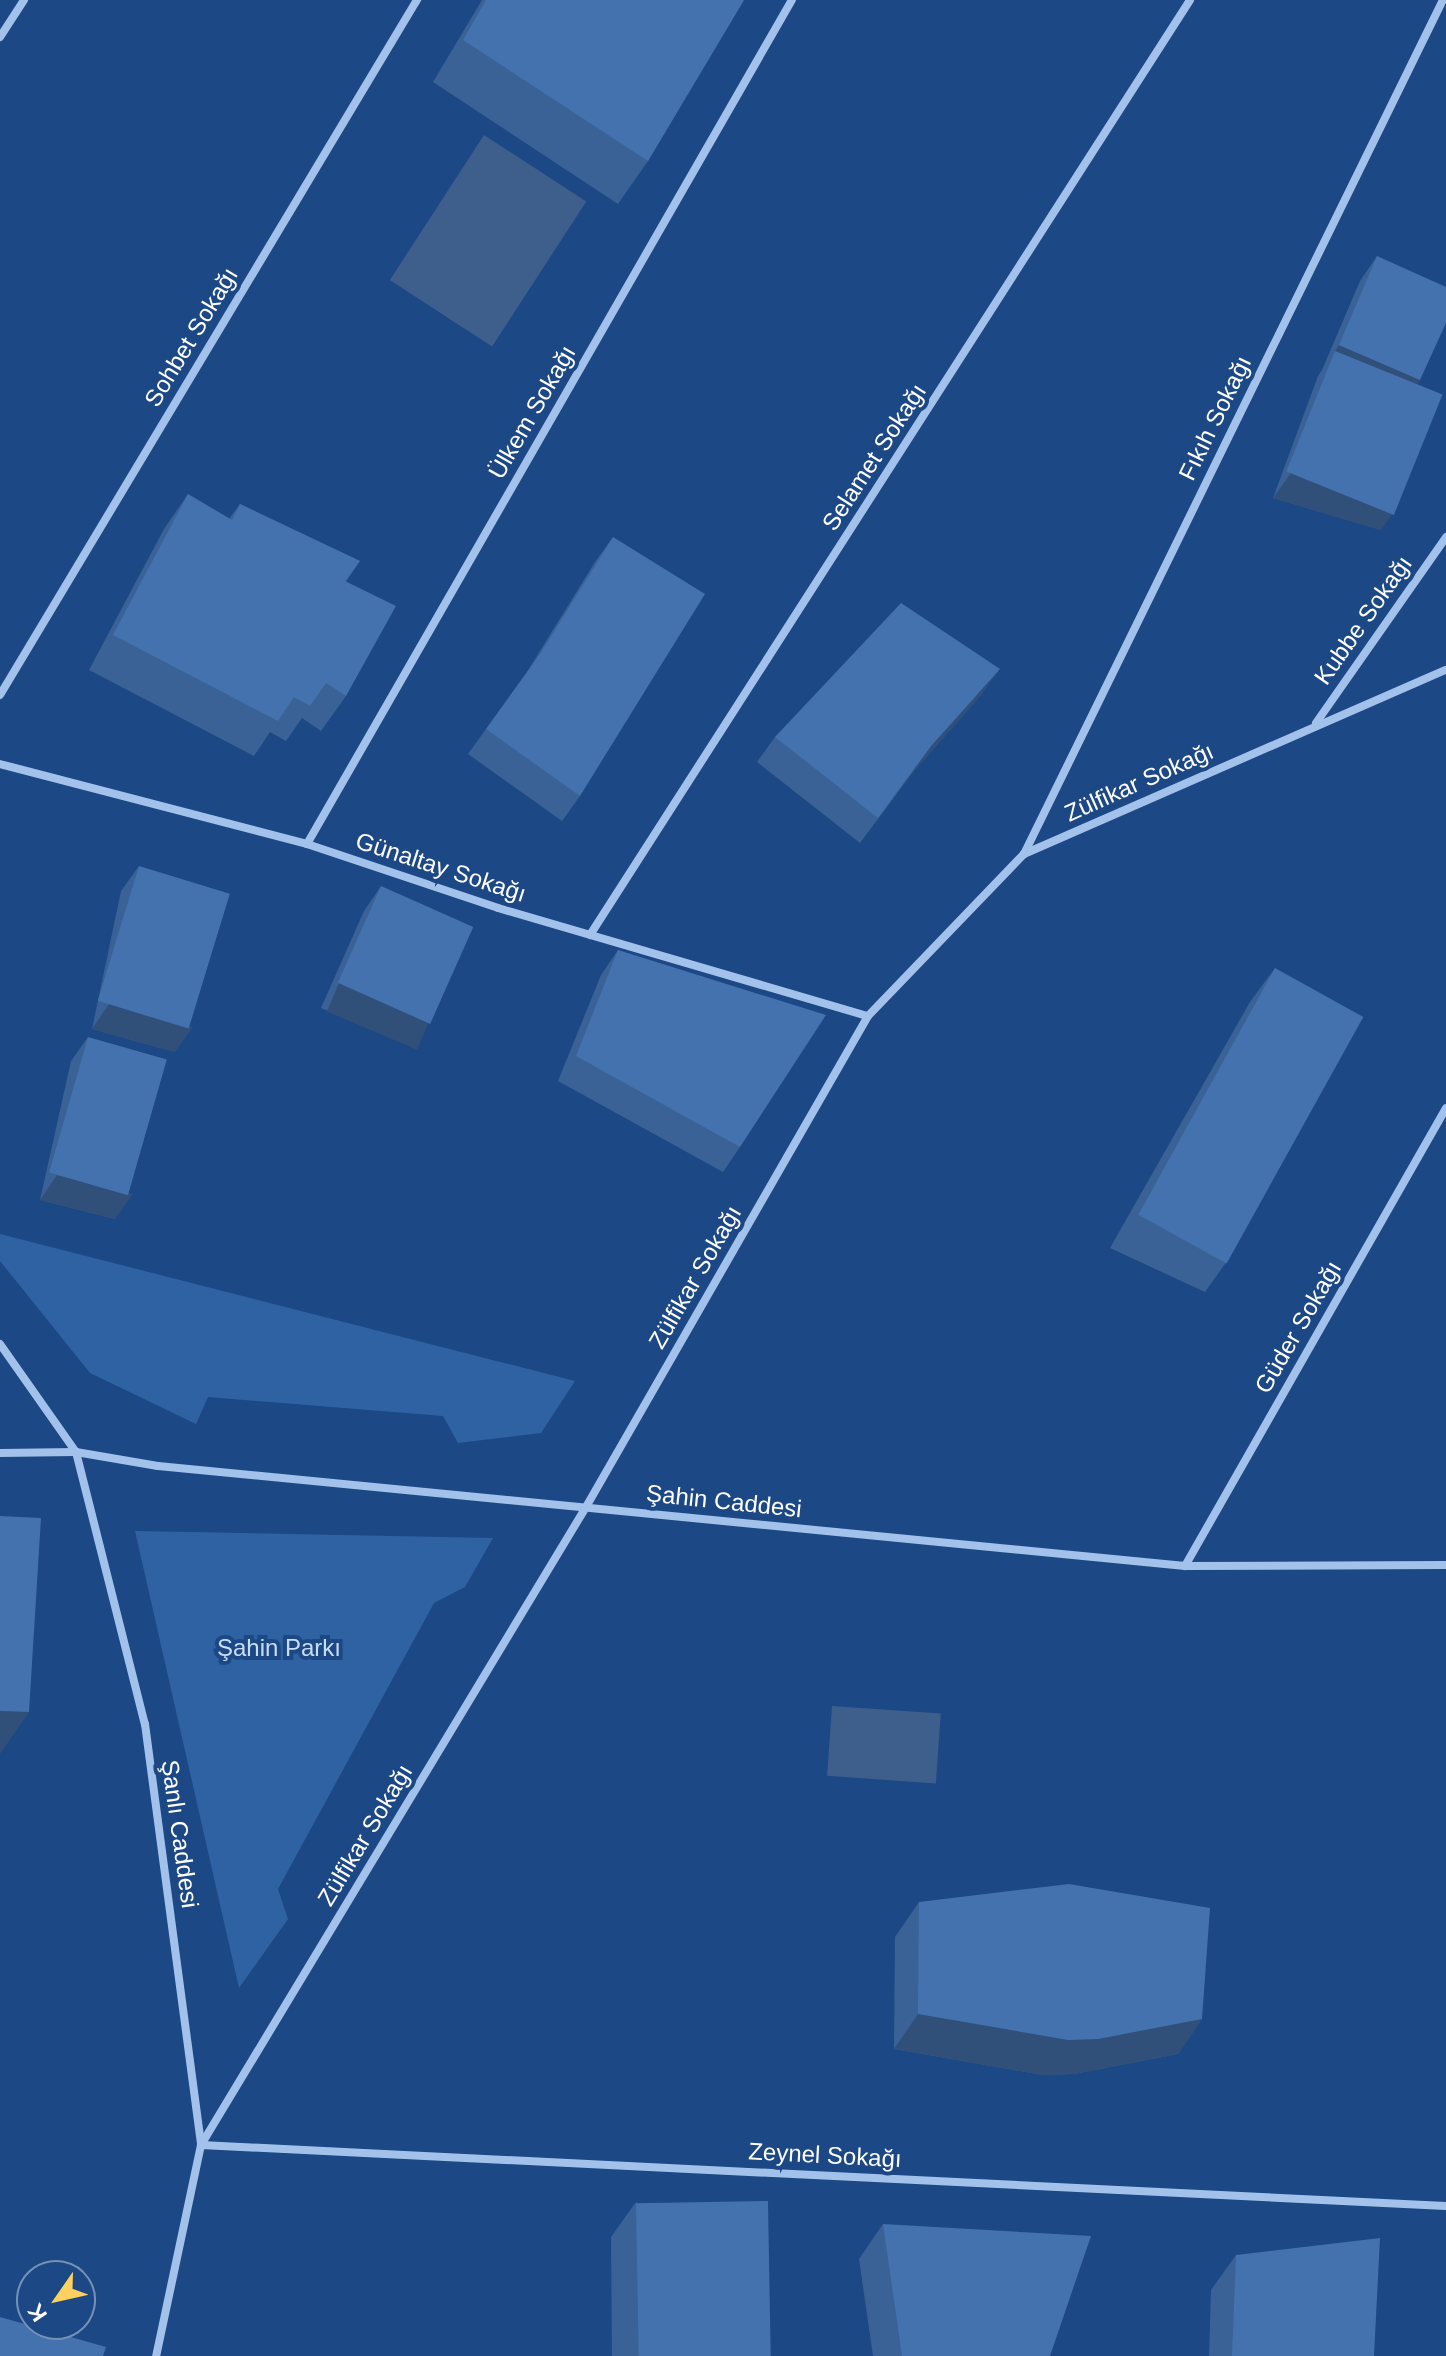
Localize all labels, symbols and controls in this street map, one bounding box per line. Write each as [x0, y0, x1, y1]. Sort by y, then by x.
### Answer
street label: Sohbet Sokağı [138, 262, 244, 412]
street label: Ülkem Sokağı [482, 340, 582, 484]
street label: Fıkıh Sokağı [1173, 351, 1257, 485]
street label: Selamet Sokağı [816, 378, 932, 536]
street label: Kubbe Sokağı [1308, 550, 1418, 690]
street label: Zülfikar Sokağı [1060, 736, 1218, 828]
street label: Günaltay Sokağı [352, 826, 530, 908]
street label: Zülfikar Sokağı [643, 1200, 747, 1354]
street label: Güder Sokağı [1249, 1256, 1347, 1398]
street label: Şahin Caddesi [645, 1479, 803, 1523]
park label: Şahin Parkı [217, 1634, 341, 1662]
street label: Şanlı Caddesi [155, 1758, 205, 1910]
street label: Zülfikar Sokağı [311, 1759, 419, 1911]
street label: Zeynel Sokağı [748, 2137, 902, 2173]
north arrow [16, 2260, 96, 2340]
text: K [23, 2299, 52, 2326]

